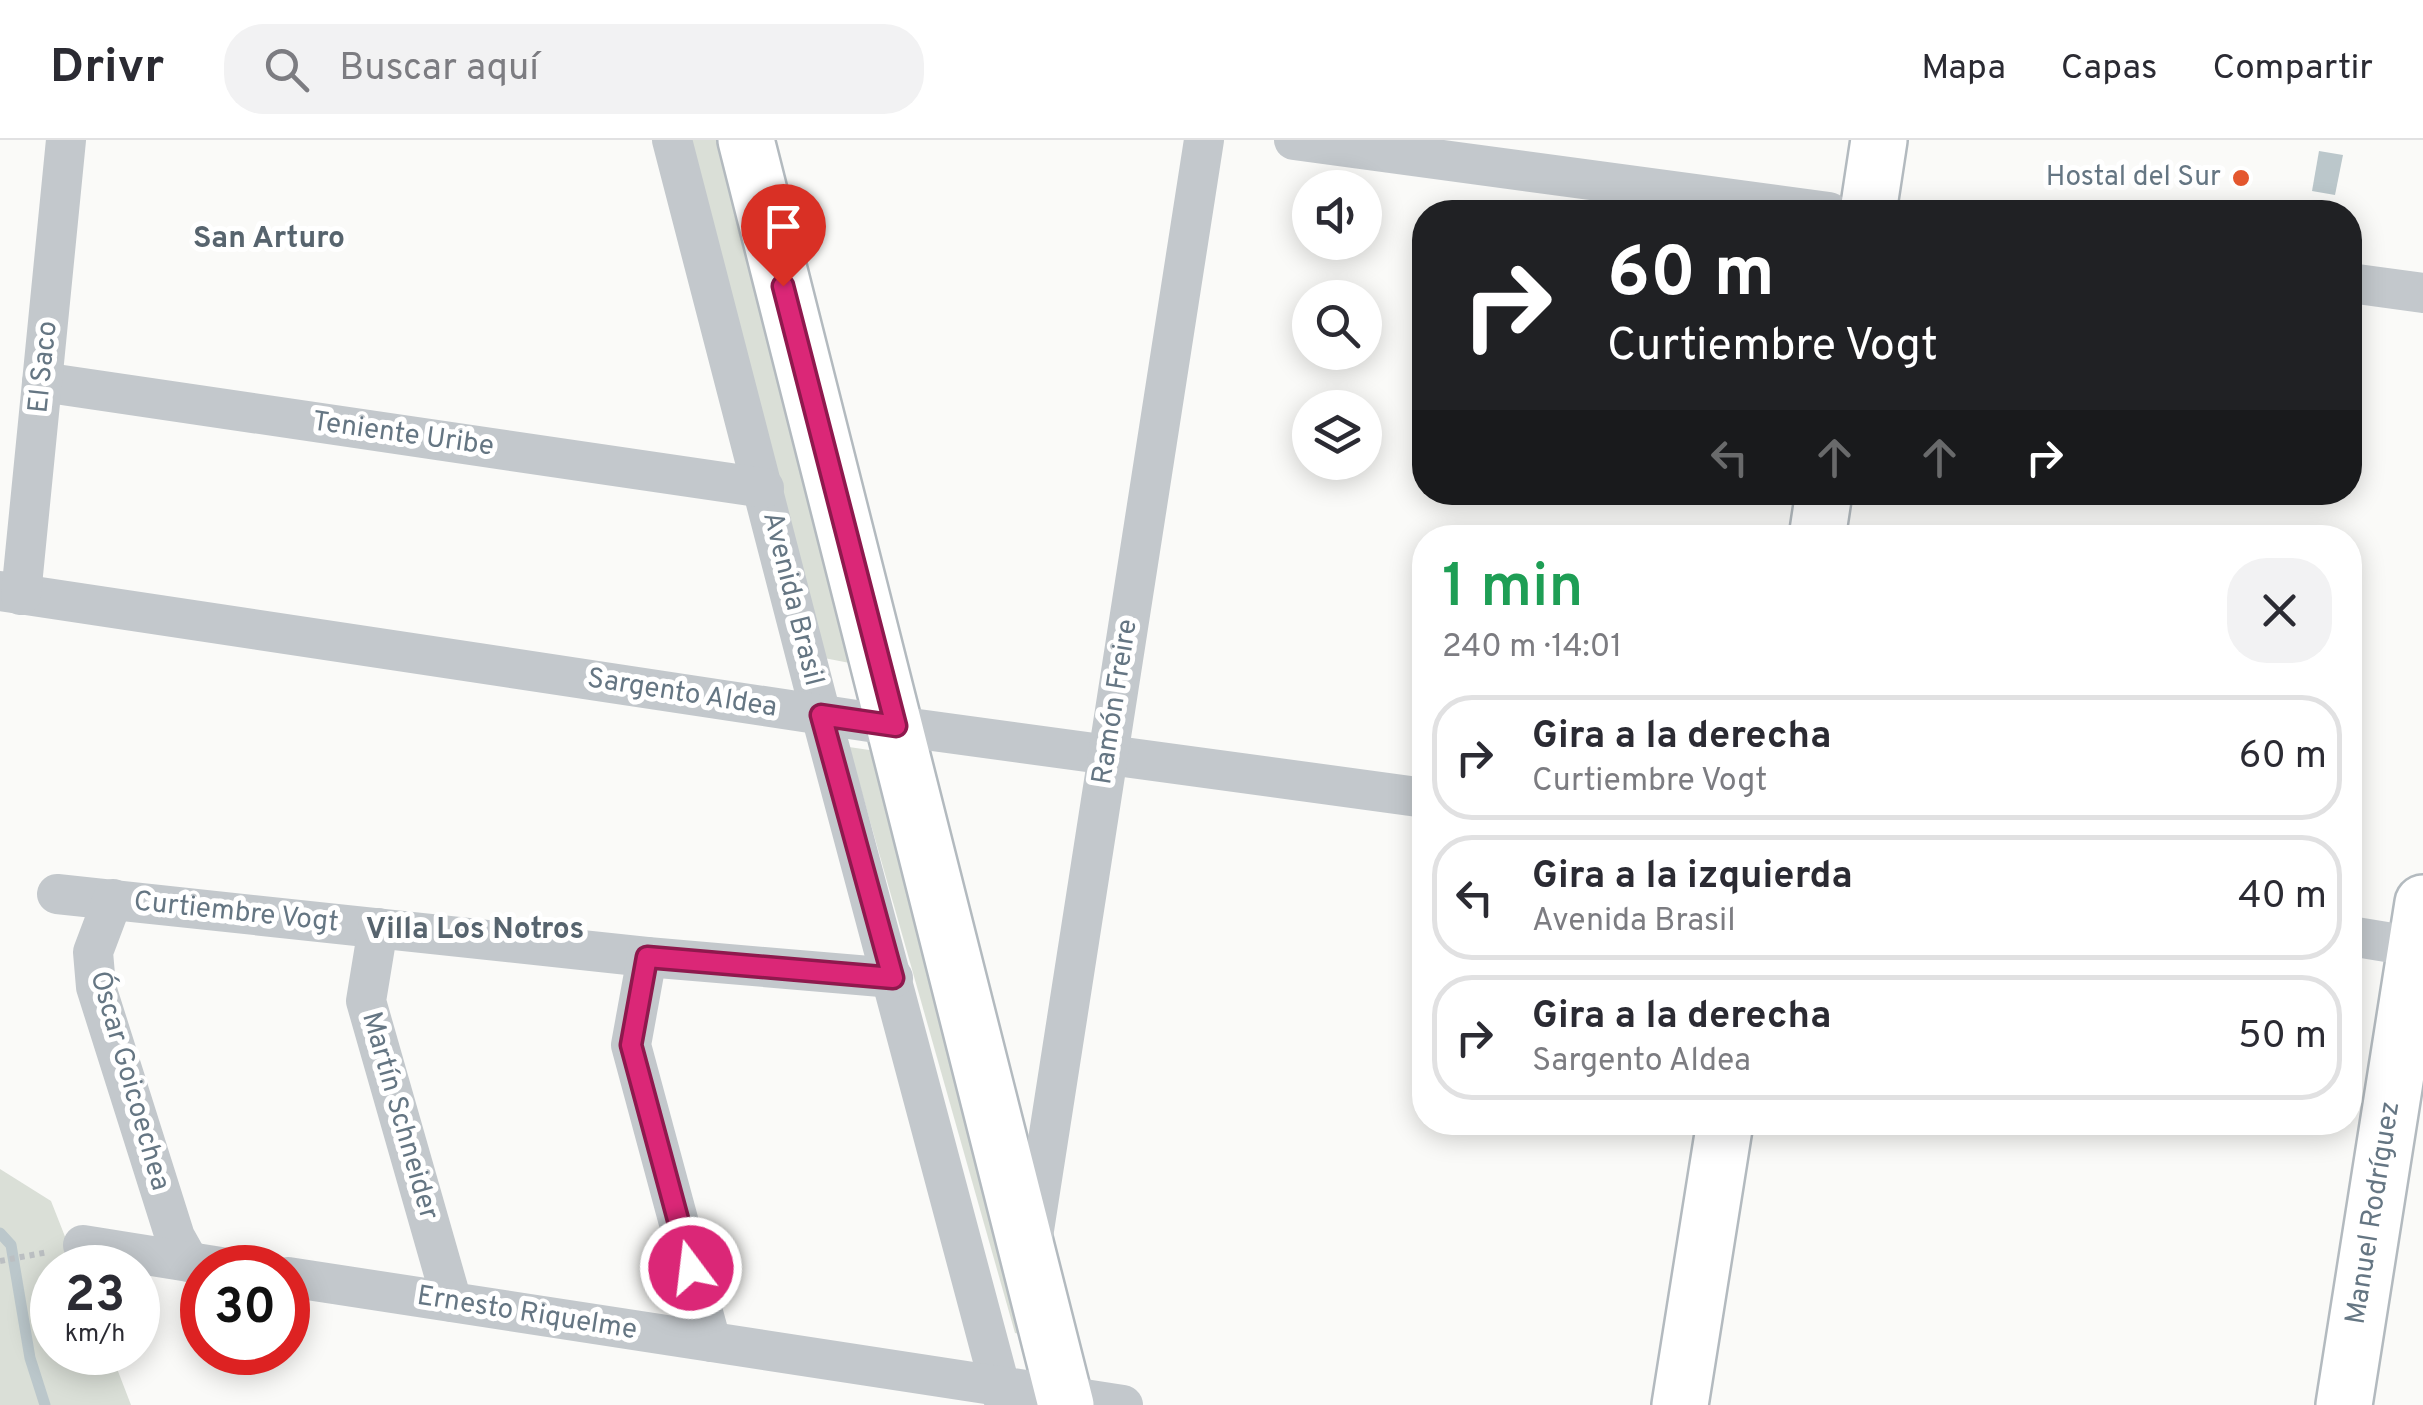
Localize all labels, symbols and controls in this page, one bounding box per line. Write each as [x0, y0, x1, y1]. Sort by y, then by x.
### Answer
search box [224, 24, 924, 114]
text: Drivr [50, 39, 164, 99]
icon: search [259, 42, 314, 97]
text: Buscar aquí [339, 45, 539, 94]
text: Mapa [1921, 47, 2006, 91]
text: Capas [2061, 47, 2157, 91]
text: Compartir [2212, 47, 2373, 91]
place label: Hostal del Sur [2046, 160, 2221, 196]
marker: Hostal del Sur [2230, 167, 2252, 189]
map controls [1292, 170, 1382, 480]
button: sound [1292, 170, 1382, 260]
pin [741, 184, 826, 287]
icon: arrive [756, 199, 811, 254]
district label: San Arturo [193, 221, 345, 258]
text: 60 m [1607, 232, 1775, 321]
icon: right [1442, 240, 1572, 370]
button: search [1292, 280, 1382, 370]
street label: El Saco [21, 319, 67, 415]
text: Curtiembre Vogt [1607, 319, 1938, 376]
button: layers [1292, 390, 1382, 480]
street label: Teniente Uribe [310, 404, 496, 466]
icon: left [1702, 430, 1757, 485]
icon: ahead [1807, 430, 1862, 485]
icon: ahead [1912, 430, 1967, 485]
icon: right [2017, 430, 2072, 485]
street label: Avenida Brasil [753, 508, 831, 690]
text: 1 min [1442, 552, 1583, 628]
button: close [2227, 558, 2332, 663]
street label: Ramón Freire [1085, 617, 1147, 787]
text: 240 m · 14:01 [1442, 628, 1622, 668]
street label: Sargento Aldea [585, 661, 779, 727]
text: Gira a la derecha [1532, 713, 1831, 762]
icon: right [1447, 730, 1502, 785]
text: 60 m [2239, 733, 2327, 782]
text: Curtiembre Vogt [1532, 762, 1767, 802]
text: Gira a la izquierda [1532, 853, 1853, 902]
icon: left [1447, 870, 1502, 925]
text: 40 m [2238, 873, 2327, 922]
street label: Curtiembre Vogt [132, 884, 340, 942]
text: Avenida Brasil [1532, 902, 1736, 942]
district label: Villa Los Notros [366, 912, 584, 949]
street label: Óscar Goicoechea [80, 967, 179, 1195]
text: Gira a la derecha [1532, 993, 1831, 1042]
street label: Martín Schneider [352, 1008, 446, 1224]
icon: right [1447, 1010, 1502, 1065]
text: 50 m [2238, 1013, 2327, 1062]
text: Sargento Aldea [1532, 1042, 1751, 1082]
street label: Manuel Rodríguez [2339, 1099, 2409, 1327]
position arrow [639, 1216, 743, 1320]
speed limit sign: 30 [180, 1245, 310, 1375]
text: 23 [65, 1266, 125, 1329]
street label: Ernesto Riquelme [414, 1279, 640, 1349]
text: km/h [65, 1319, 125, 1351]

